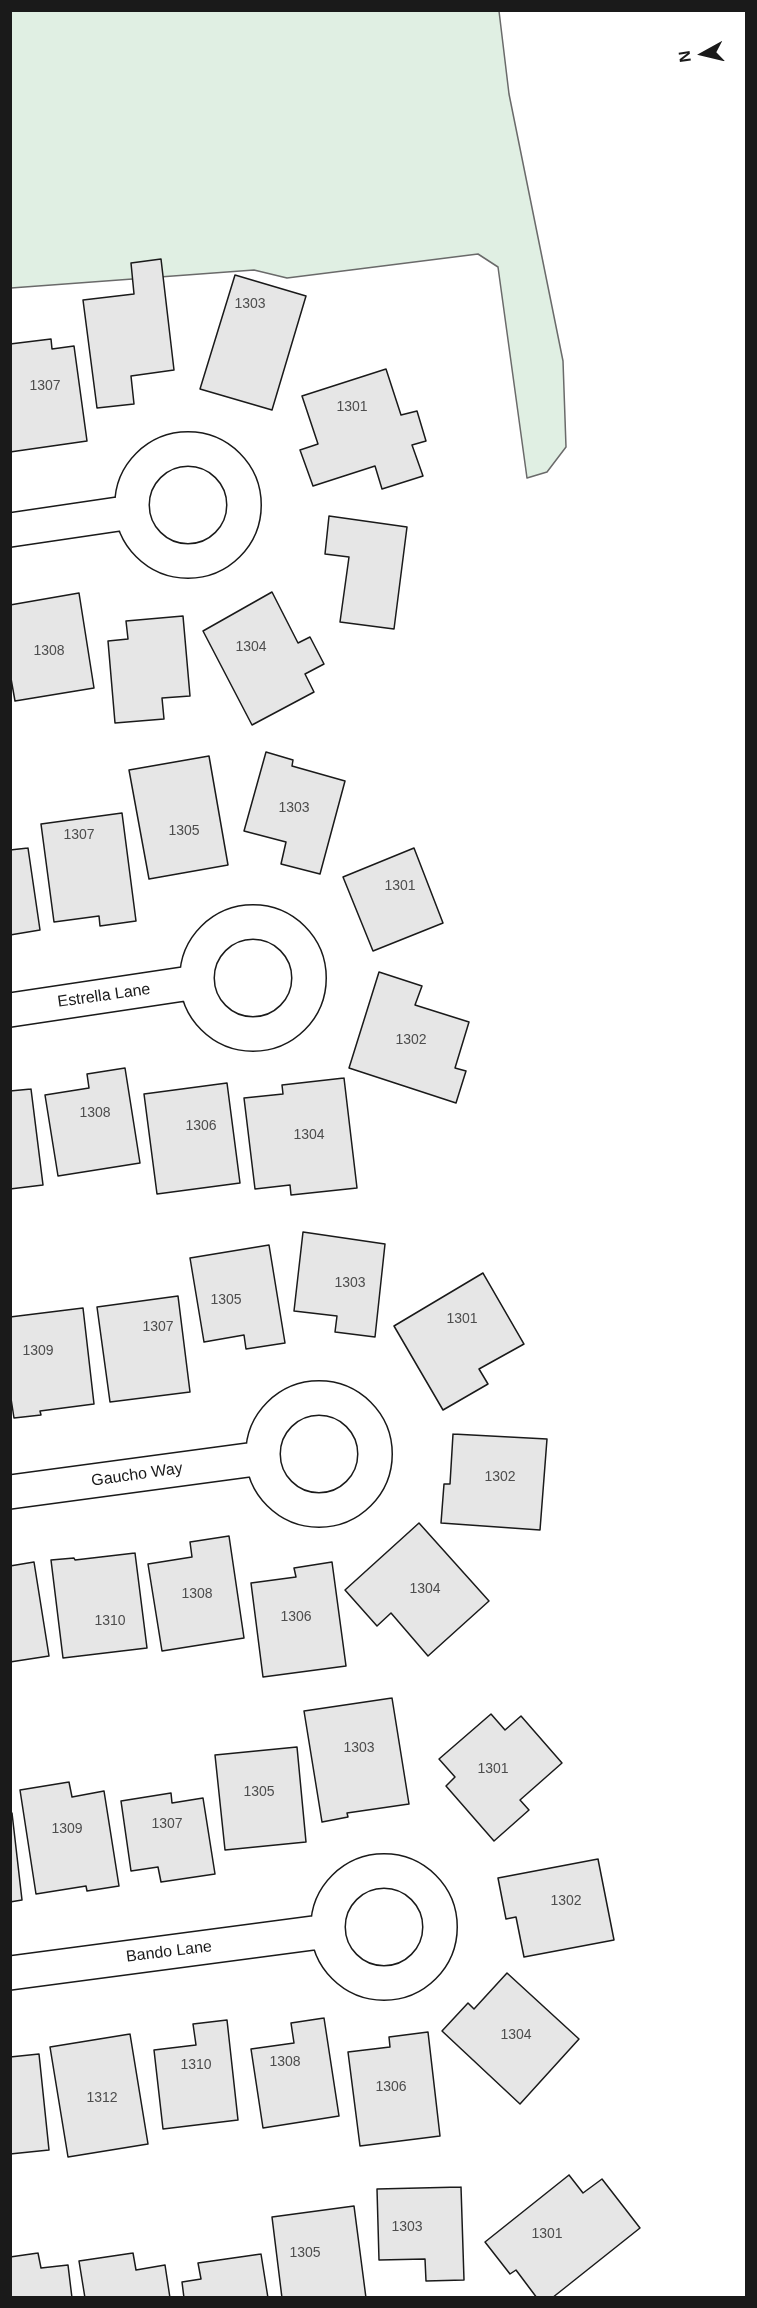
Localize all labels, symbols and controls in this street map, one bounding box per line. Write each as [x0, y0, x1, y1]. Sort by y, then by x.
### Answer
north arrow [673, 24, 733, 84]
text: N [675, 50, 694, 63]
house number: 1303 [234, 296, 266, 312]
house number: 1307 [29, 378, 61, 394]
house number: 1301 [336, 399, 368, 415]
house number: 1304 [235, 639, 267, 655]
house number: 1308 [33, 643, 65, 659]
house number: 1303 [278, 800, 310, 816]
house number: 1305 [168, 823, 200, 839]
house number: 1307 [63, 827, 95, 843]
house number: 1301 [384, 878, 416, 894]
street label: Estrella Lane [56, 980, 152, 1012]
house number: 1302 [395, 1032, 427, 1048]
house number: 1308 [79, 1105, 111, 1121]
house number: 1306 [185, 1118, 217, 1134]
house number: 1304 [293, 1127, 325, 1143]
house number: 1303 [334, 1275, 366, 1291]
house number: 1305 [210, 1292, 242, 1308]
house number: 1301 [446, 1311, 478, 1327]
house number: 1307 [142, 1319, 174, 1335]
house number: 1309 [22, 1343, 54, 1359]
street label: Gaucho Way [90, 1459, 184, 1491]
house number: 1302 [484, 1469, 516, 1485]
house number: 1304 [409, 1581, 441, 1597]
house number: 1308 [181, 1586, 213, 1602]
house number: 1306 [280, 1609, 312, 1625]
house number: 1310 [94, 1613, 126, 1629]
house number: 1303 [343, 1740, 375, 1756]
house number: 1301 [477, 1761, 509, 1777]
house number: 1305 [243, 1784, 275, 1800]
house number: 1307 [151, 1816, 183, 1832]
house number: 1309 [51, 1821, 83, 1837]
house number: 1302 [550, 1893, 582, 1909]
street label: Bando Lane [125, 1937, 213, 1967]
house number: 1304 [500, 2027, 532, 2043]
house number: 1308 [269, 2054, 301, 2070]
house number: 1310 [180, 2057, 212, 2073]
house number: 1306 [375, 2079, 407, 2095]
house number: 1312 [86, 2090, 118, 2106]
house number: 1303 [391, 2219, 423, 2235]
house number: 1301 [531, 2226, 563, 2242]
house number: 1305 [289, 2245, 321, 2261]

